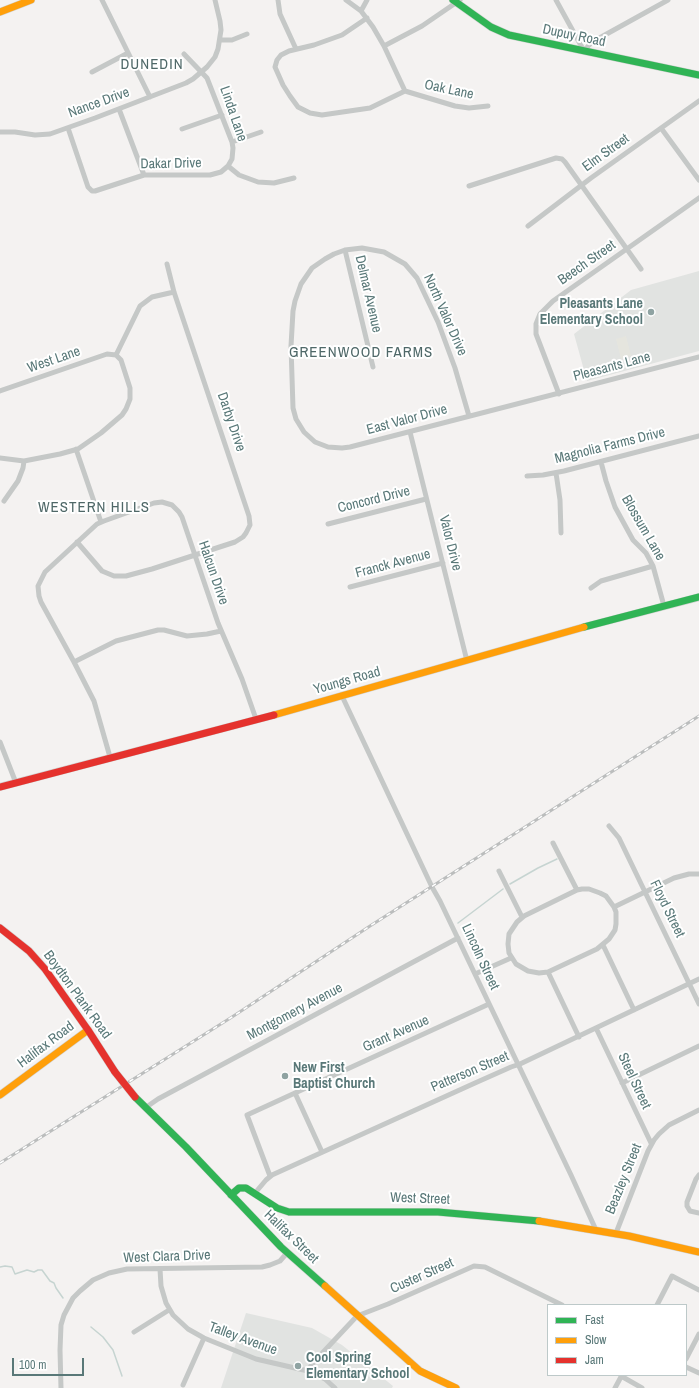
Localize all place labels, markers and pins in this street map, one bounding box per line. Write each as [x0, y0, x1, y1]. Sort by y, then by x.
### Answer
place label: Pleasants Lane Elementary School [540, 296, 643, 328]
marker: Pleasants Lane Elementary School [646, 307, 656, 317]
place label: New First Baptist Church [293, 1060, 375, 1092]
marker: New First Baptist Church [280, 1071, 290, 1081]
place label: Cool Spring Elementary School [306, 1350, 409, 1382]
marker: Cool Spring Elementary School [293, 1361, 303, 1371]

